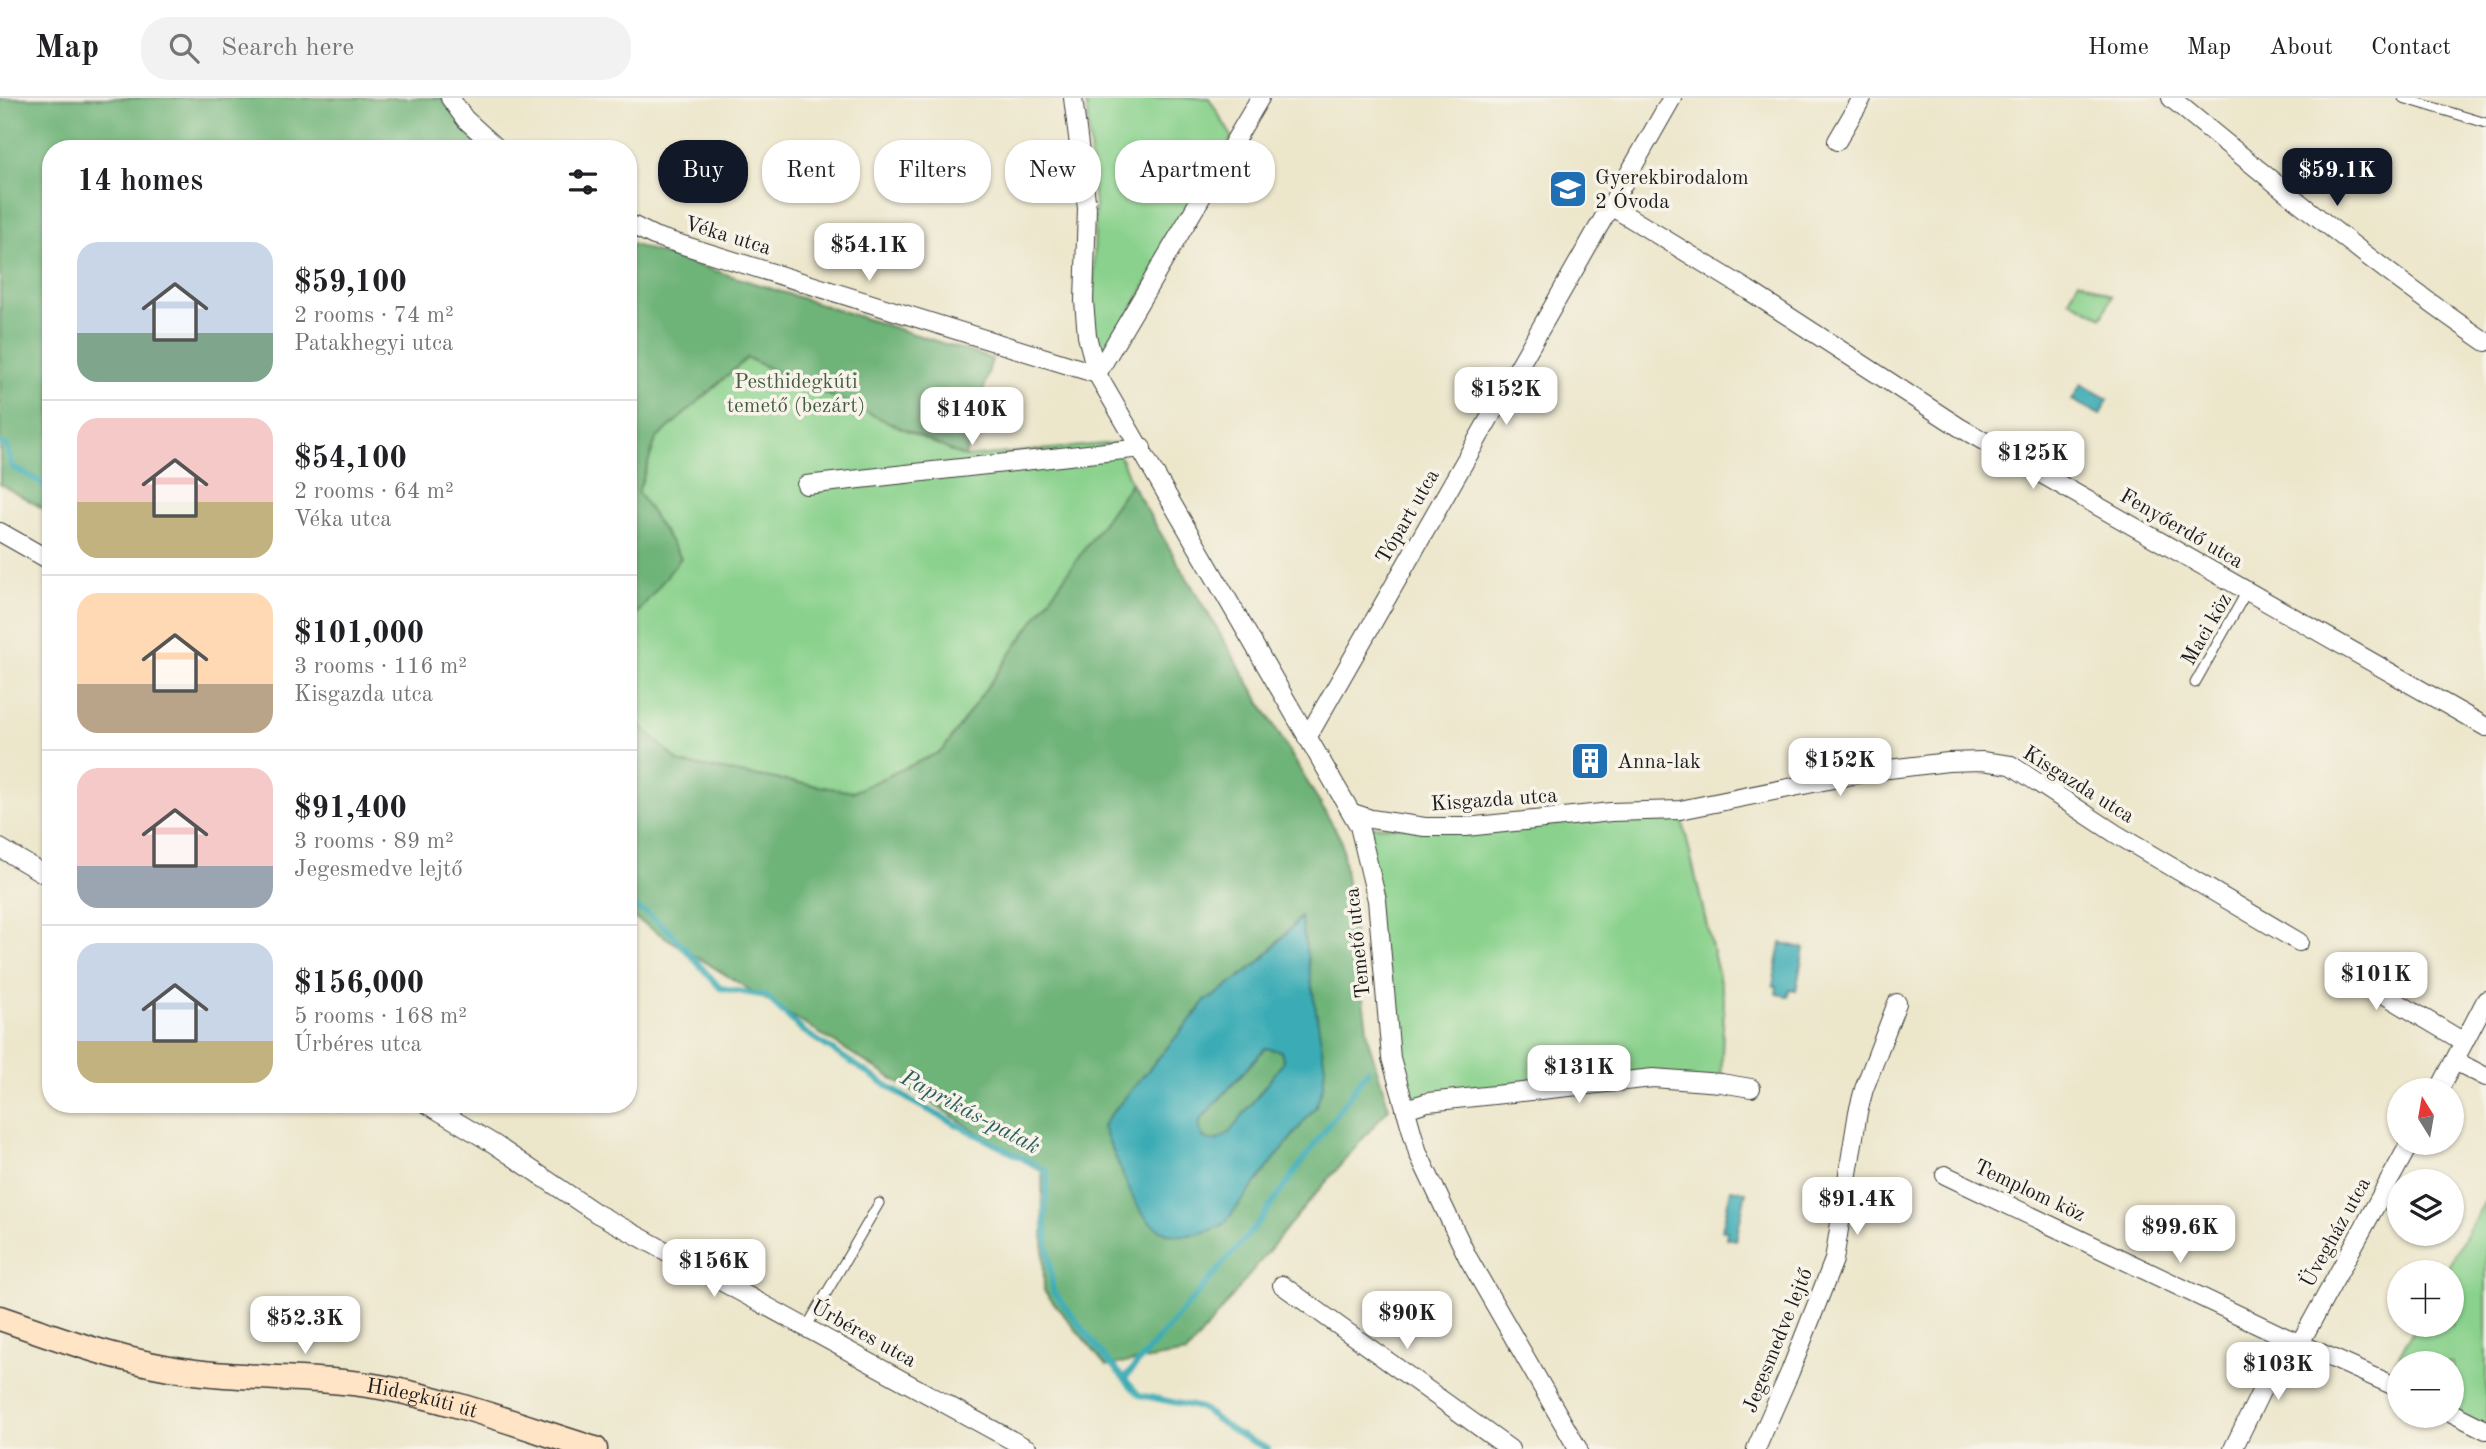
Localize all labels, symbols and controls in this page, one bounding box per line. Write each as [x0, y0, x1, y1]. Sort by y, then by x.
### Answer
search box [141, 17, 631, 80]
icon: search [165, 29, 203, 67]
text: Map [35, 32, 99, 65]
text: Search here [221, 35, 354, 61]
text: Home [2088, 36, 2149, 60]
text: Map [2187, 36, 2231, 60]
text: About [2269, 36, 2333, 60]
text: Contact [2371, 36, 2451, 60]
chip: Buy [658, 140, 748, 203]
chip: Rent [762, 140, 860, 203]
chip: Filters [874, 140, 991, 203]
chip: New [1005, 140, 1101, 203]
chip: Apartment [1115, 140, 1275, 203]
pin: $59.1K [2280, 148, 2394, 208]
text: $59.1K [2298, 159, 2376, 182]
icon: filters [564, 163, 602, 201]
text: 14 homes [77, 167, 203, 197]
school or university icon: Gyerekbirodalom 2 Óvoda [1547, 168, 1589, 210]
place label: Gyerekbirodalom 2 Óvoda [1595, 168, 1749, 213]
street label: Véka utca [682, 213, 773, 260]
pin: $54.1K [812, 223, 926, 283]
text: $54.1K [830, 234, 908, 257]
text: $59,100 [294, 268, 407, 298]
icon: home [133, 270, 217, 354]
text: 2 rooms · 74 m² [294, 304, 454, 327]
text: Patakhegyi utca [294, 332, 453, 355]
pin: $152K [1457, 368, 1555, 427]
park label: Pesthidegkúti temető (bezárt) [727, 372, 865, 417]
text: $152K [1470, 378, 1542, 401]
pin: $140K [923, 388, 1021, 447]
text: $140K [936, 398, 1008, 421]
pin: $125K [1984, 432, 2082, 491]
text: $125K [1997, 442, 2069, 465]
text: $54,100 [294, 444, 407, 474]
icon: home [133, 446, 217, 530]
street label: Tópart utca [1373, 466, 1444, 568]
text: 2 rooms · 64 m² [294, 480, 454, 503]
street label: Fenyőerdő utca [2116, 486, 2246, 573]
text: Véka utca [294, 508, 392, 531]
street label: Maci köz [2178, 590, 2236, 669]
text: $101,000 [294, 619, 424, 649]
icon: home [133, 621, 217, 705]
text: 3 rooms · 116 m² [294, 655, 467, 678]
text: Kisgazda utca [294, 683, 433, 706]
pin: $152K [1791, 738, 1889, 798]
building icon: Anna-lak [1569, 740, 1611, 782]
street label: Kisgazda utca [2019, 743, 2138, 828]
text: $152K [1804, 749, 1876, 772]
place label: Anna-lak [1617, 752, 1701, 773]
street label: Kisgazda utca [1430, 786, 1558, 815]
text: $91,400 [294, 794, 407, 824]
icon: home [133, 796, 217, 880]
text: 3 rooms · 89 m² [294, 830, 454, 853]
text: Jegesmedve lejtő [294, 858, 463, 881]
street label: Temető utca [1342, 886, 1375, 999]
pin: $101K [2327, 953, 2425, 1012]
text: $101K [2340, 963, 2412, 986]
text: $156,000 [294, 969, 424, 999]
icon: home [133, 971, 217, 1055]
text: 5 rooms · 168 m² [294, 1005, 467, 1028]
text: Úrbéres utca [294, 1033, 422, 1056]
pin: $131K [1530, 1046, 1628, 1105]
text: $131K [1543, 1056, 1615, 1079]
water label: Paprikás-patak [896, 1066, 1044, 1159]
north arrow [2387, 1078, 2464, 1155]
map controls [2387, 1078, 2464, 1428]
street label: Templom köz [1971, 1156, 2088, 1226]
button: layers [2387, 1169, 2464, 1246]
street label: Üvegház utca [2294, 1172, 2375, 1291]
pin: $91.4K [1800, 1178, 1914, 1237]
text: $91.4K [1818, 1188, 1896, 1211]
pin: $99.6K [2123, 1206, 2237, 1265]
text: $99.6K [2141, 1216, 2219, 1239]
pin: $156K [665, 1240, 763, 1299]
text: $156K [678, 1250, 750, 1273]
button: + [2387, 1260, 2464, 1337]
street label: Jegesmedve lejtő [1740, 1265, 1817, 1416]
street label: Úrbéres utca [807, 1292, 922, 1372]
pin: $90K [1366, 1292, 1448, 1351]
pin: $52.3K [248, 1296, 362, 1356]
text: $90K [1378, 1302, 1436, 1325]
text: $52.3K [266, 1307, 344, 1330]
pin: $103K [2229, 1342, 2327, 1402]
button: − [2387, 1351, 2464, 1428]
text: $103K [2242, 1353, 2314, 1376]
street label: Hidegkúti út [365, 1376, 480, 1423]

